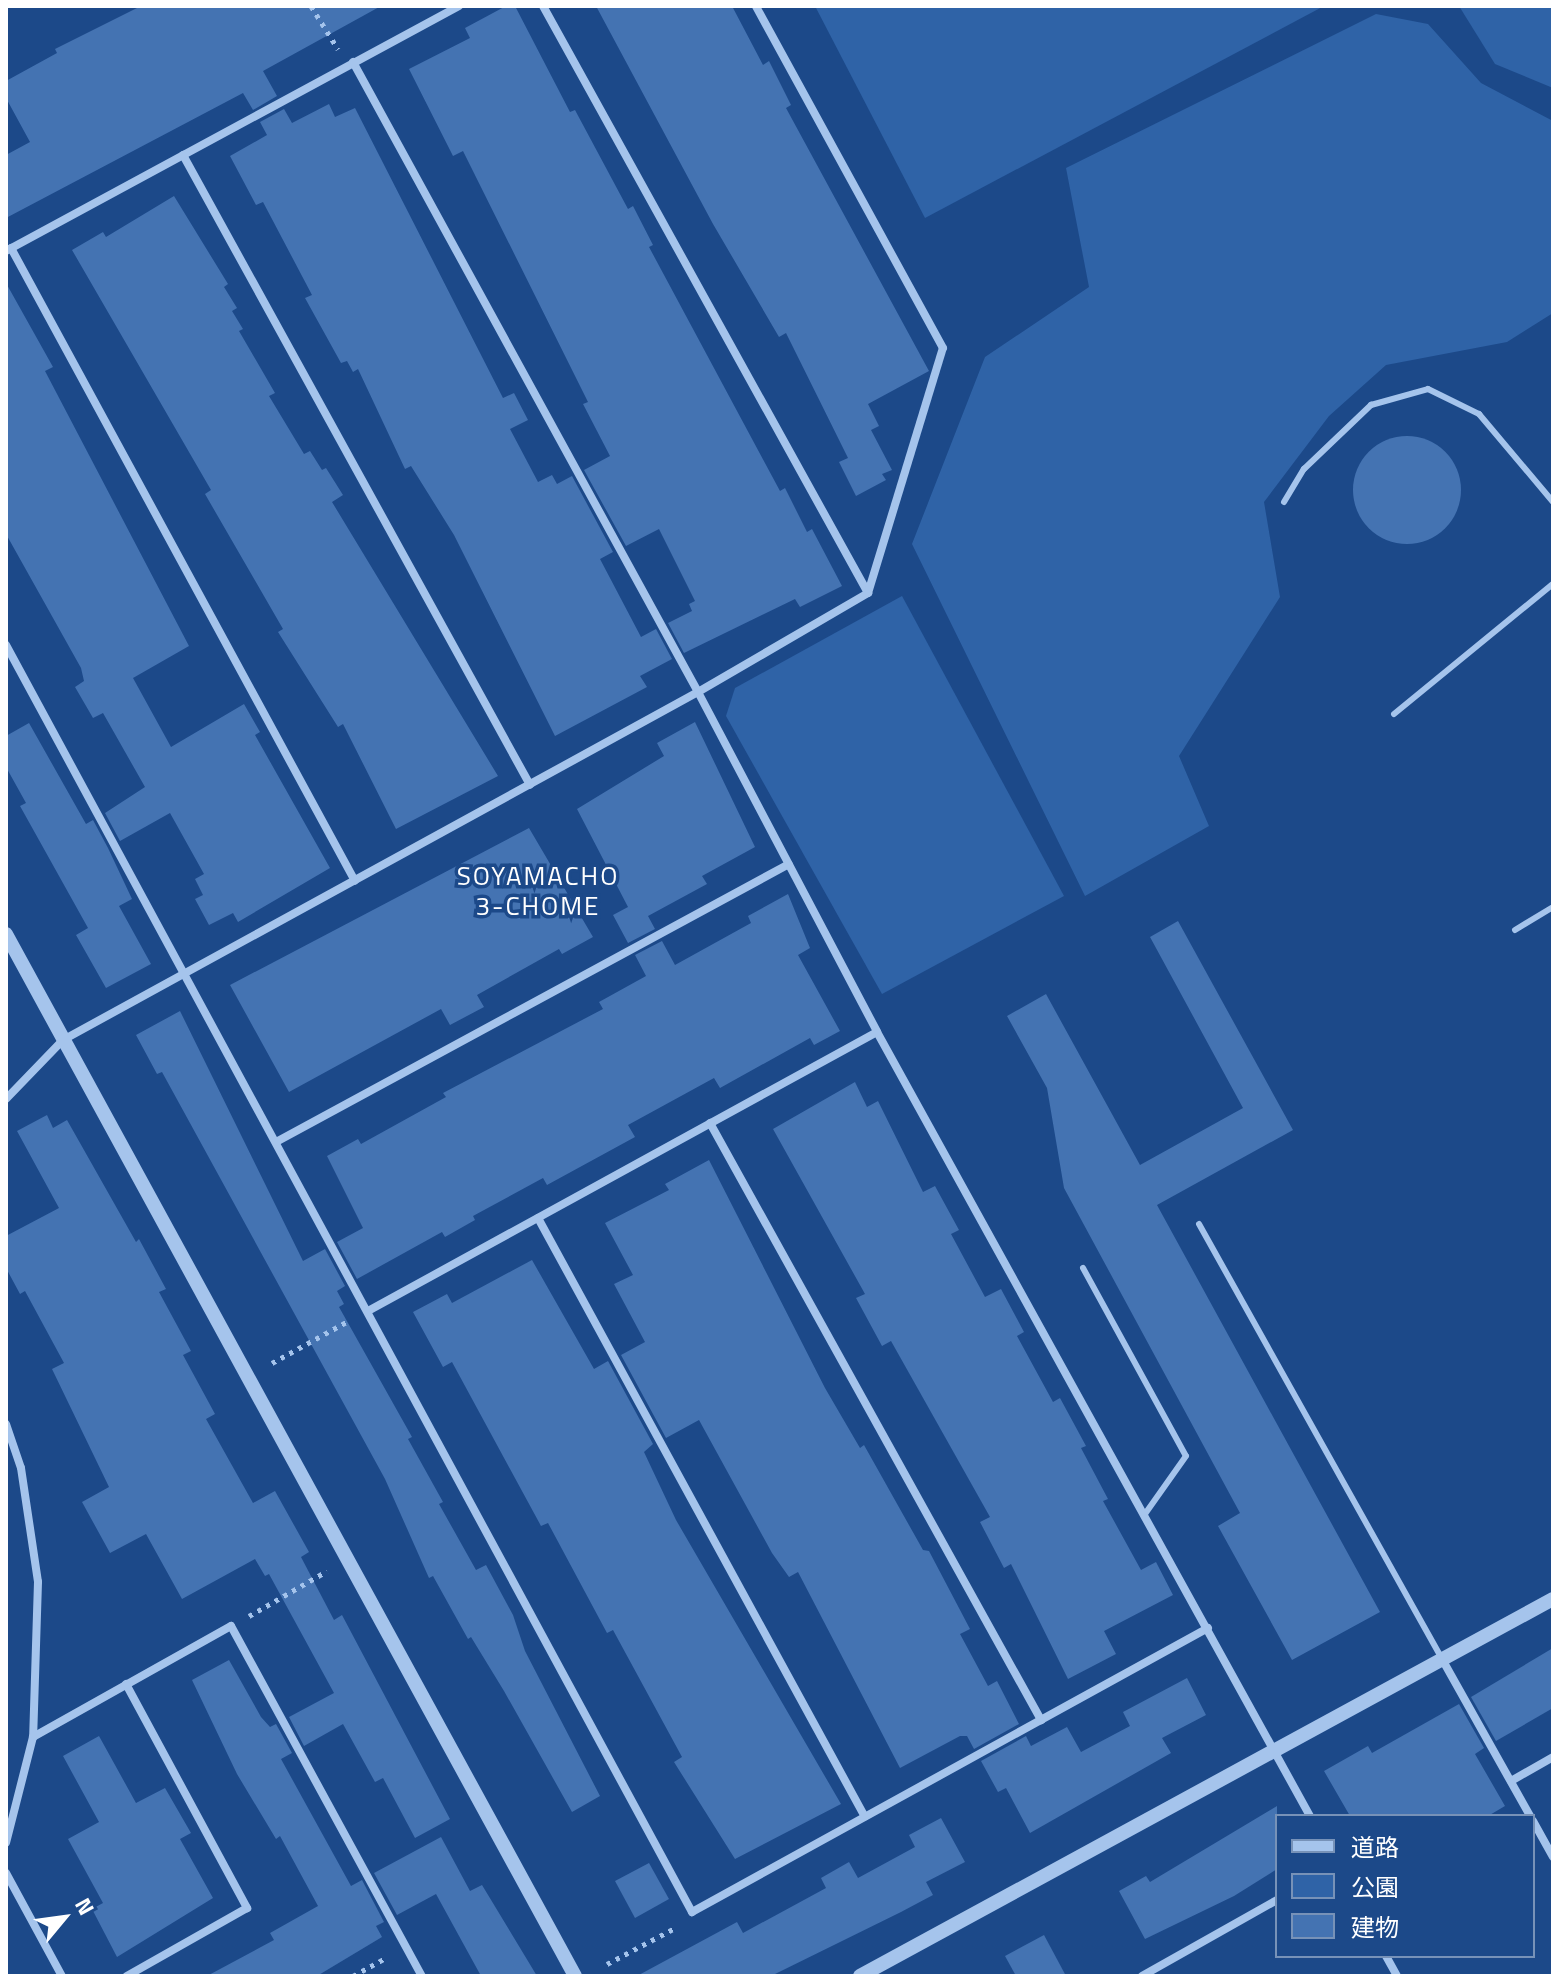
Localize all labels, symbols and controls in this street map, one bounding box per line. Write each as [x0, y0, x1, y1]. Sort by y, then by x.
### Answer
district label: SOYAMACHO 3-CHOME [457, 860, 619, 922]
legend [1275, 1814, 1535, 1958]
text: 道路 [1351, 1829, 1399, 1865]
text: 公園 [1351, 1869, 1399, 1905]
north arrow [24, 1878, 104, 1958]
text: N [66, 1891, 104, 1921]
text: 建物 [1351, 1909, 1399, 1945]

